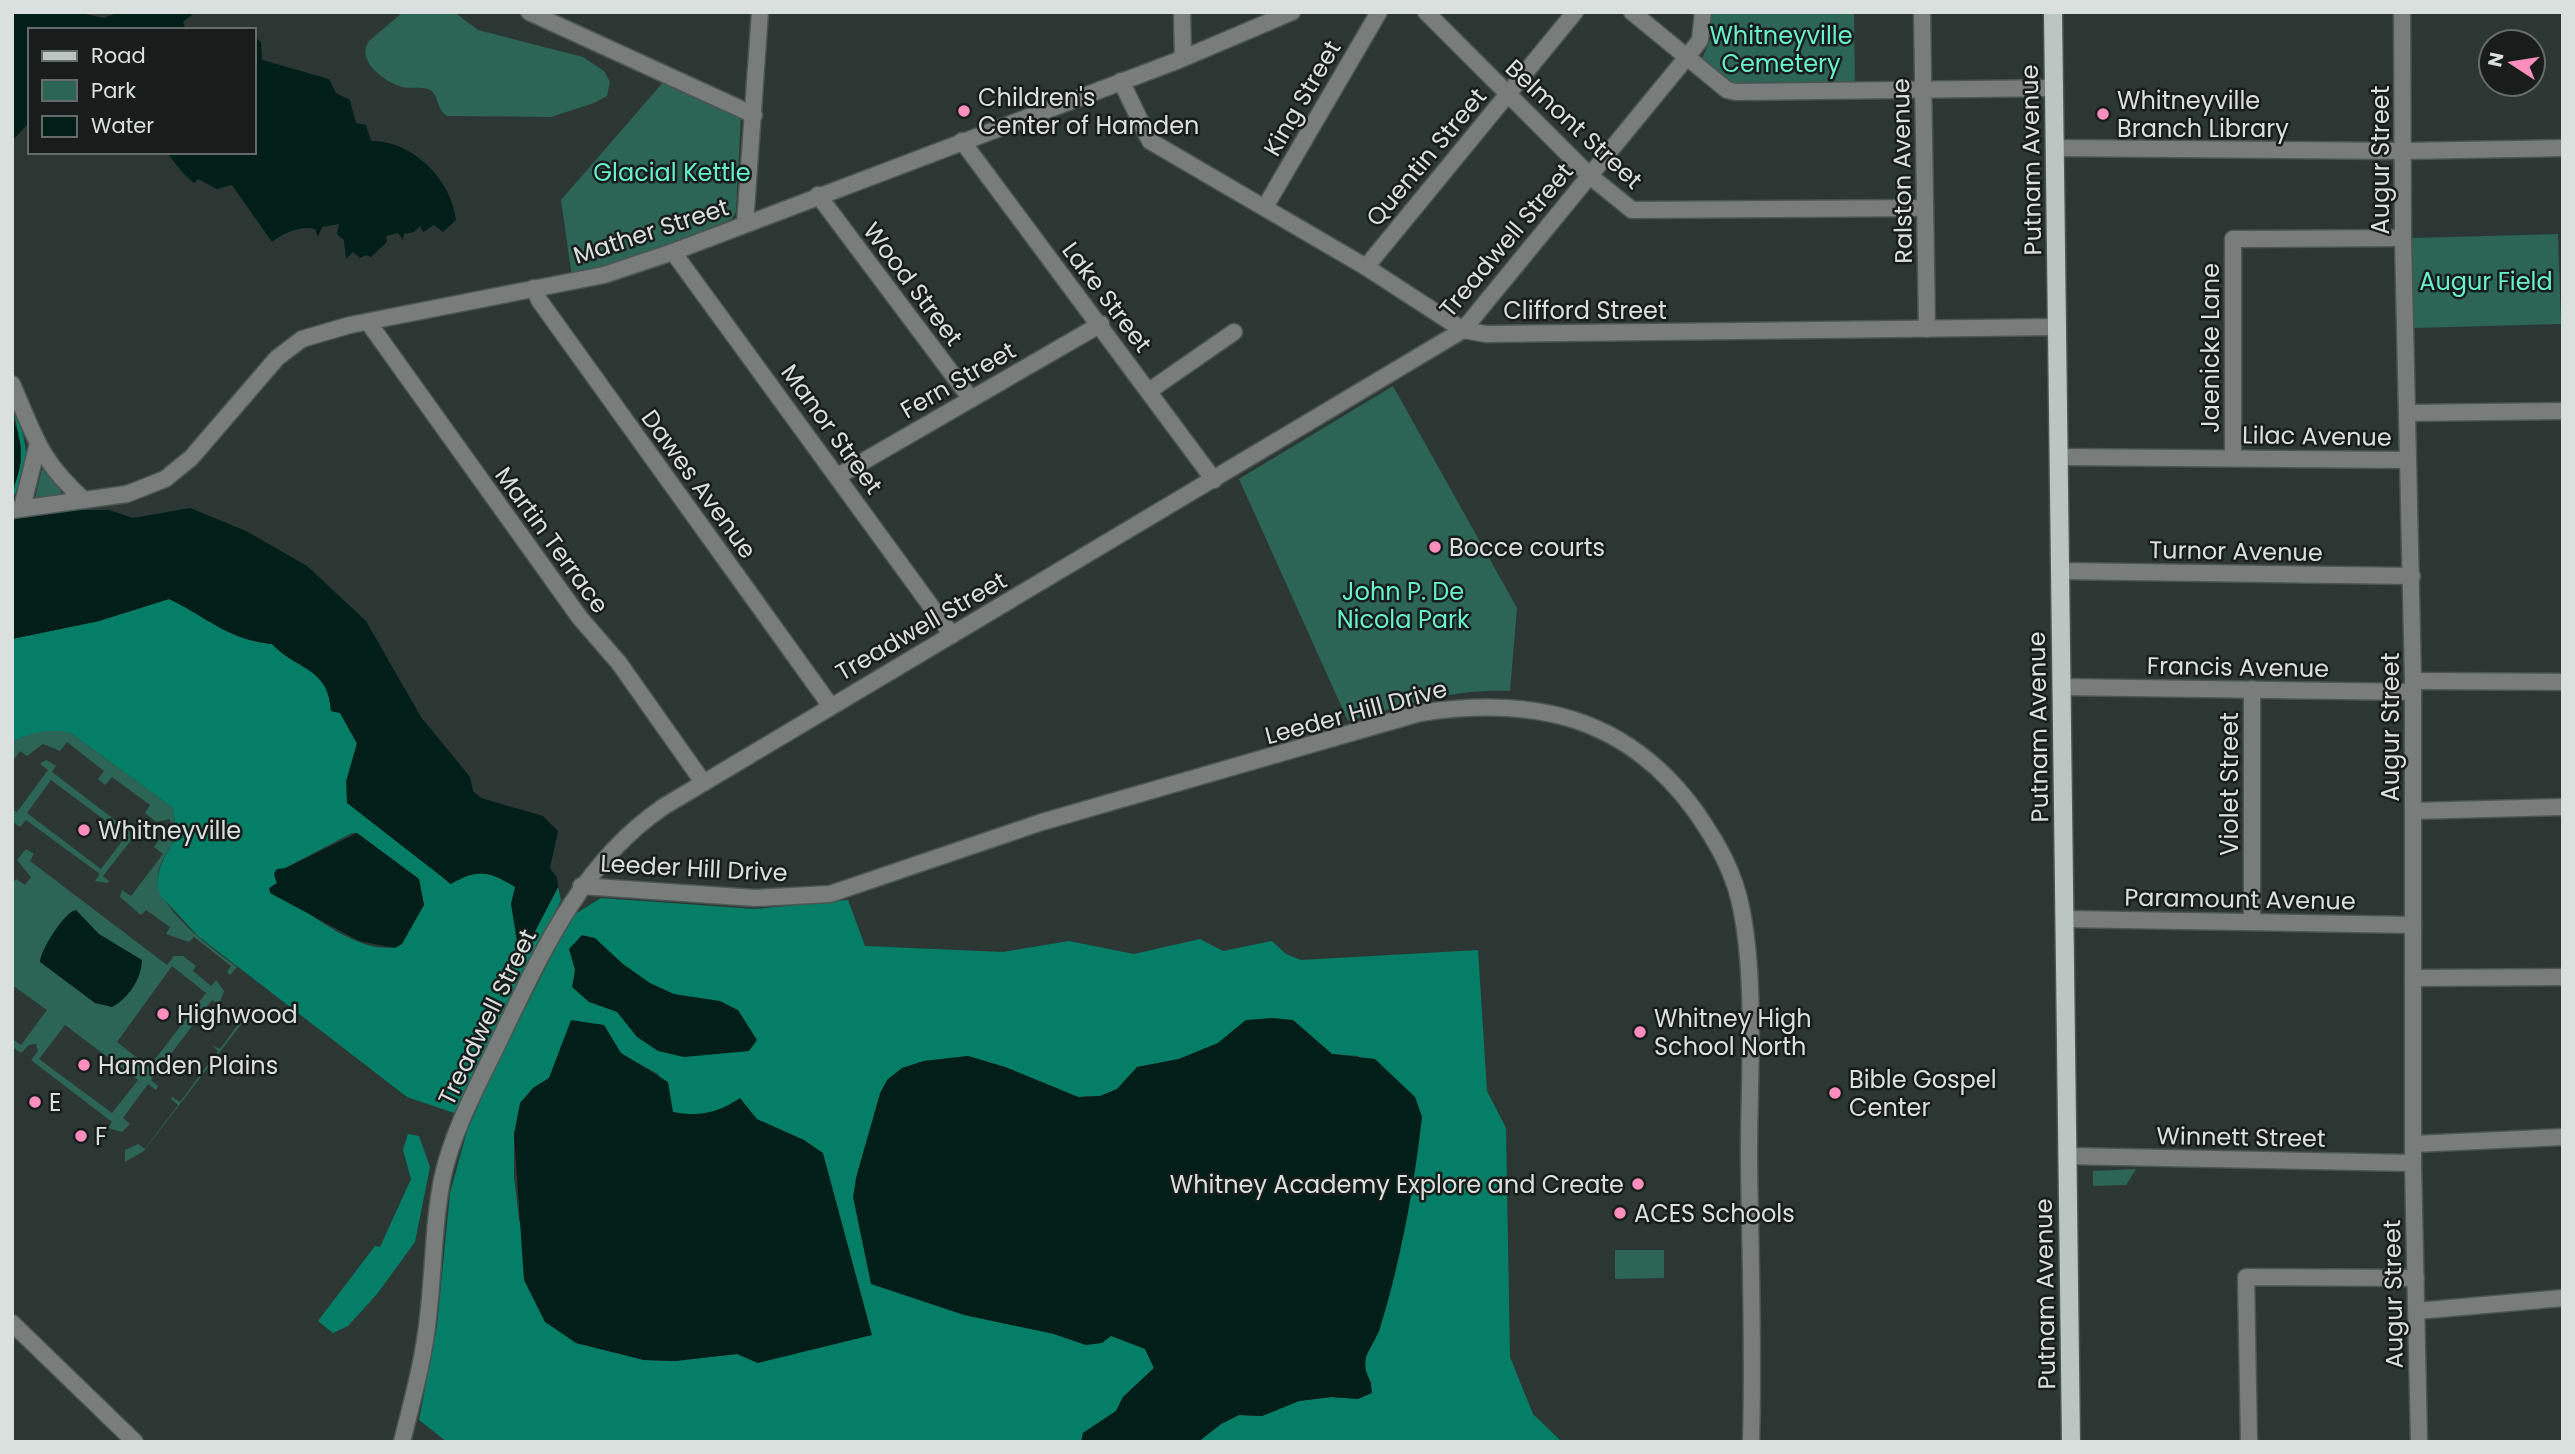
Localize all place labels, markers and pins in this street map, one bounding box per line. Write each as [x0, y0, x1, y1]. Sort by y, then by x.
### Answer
place label: Children's Center of Hamden [978, 81, 1199, 142]
place label: Whitneyville Branch Library [2117, 84, 2289, 145]
marker: Children's Center of Hamden [956, 103, 972, 119]
marker: Whitneyville Branch Library [2095, 106, 2111, 122]
place label: Bocce courts [1449, 531, 1605, 564]
marker: Bocce courts [1427, 539, 1443, 555]
place label: Whitneyville [98, 814, 241, 847]
marker: Whitneyville [76, 822, 92, 838]
place label: Highwood [177, 998, 298, 1031]
place label: Whitney High School North [1654, 1002, 1812, 1063]
marker: Highwood [155, 1006, 171, 1022]
marker: Whitney High School North [1632, 1024, 1648, 1040]
place label: Hamden Plains [98, 1049, 278, 1082]
marker: Hamden Plains [76, 1057, 92, 1073]
place label: Bible Gospel Center [1849, 1063, 1997, 1124]
marker: Bible Gospel Center [1827, 1085, 1843, 1101]
place label: E [49, 1086, 61, 1119]
marker: E [27, 1094, 43, 1110]
place label: F [95, 1120, 107, 1153]
marker: F [73, 1128, 89, 1144]
place label: Whitney Academy Explore and Create [1170, 1168, 1624, 1201]
marker: Whitney Academy Explore and Create [1630, 1176, 1646, 1192]
place label: ACES Schools [1634, 1197, 1795, 1230]
marker: ACES Schools [1612, 1205, 1628, 1221]

